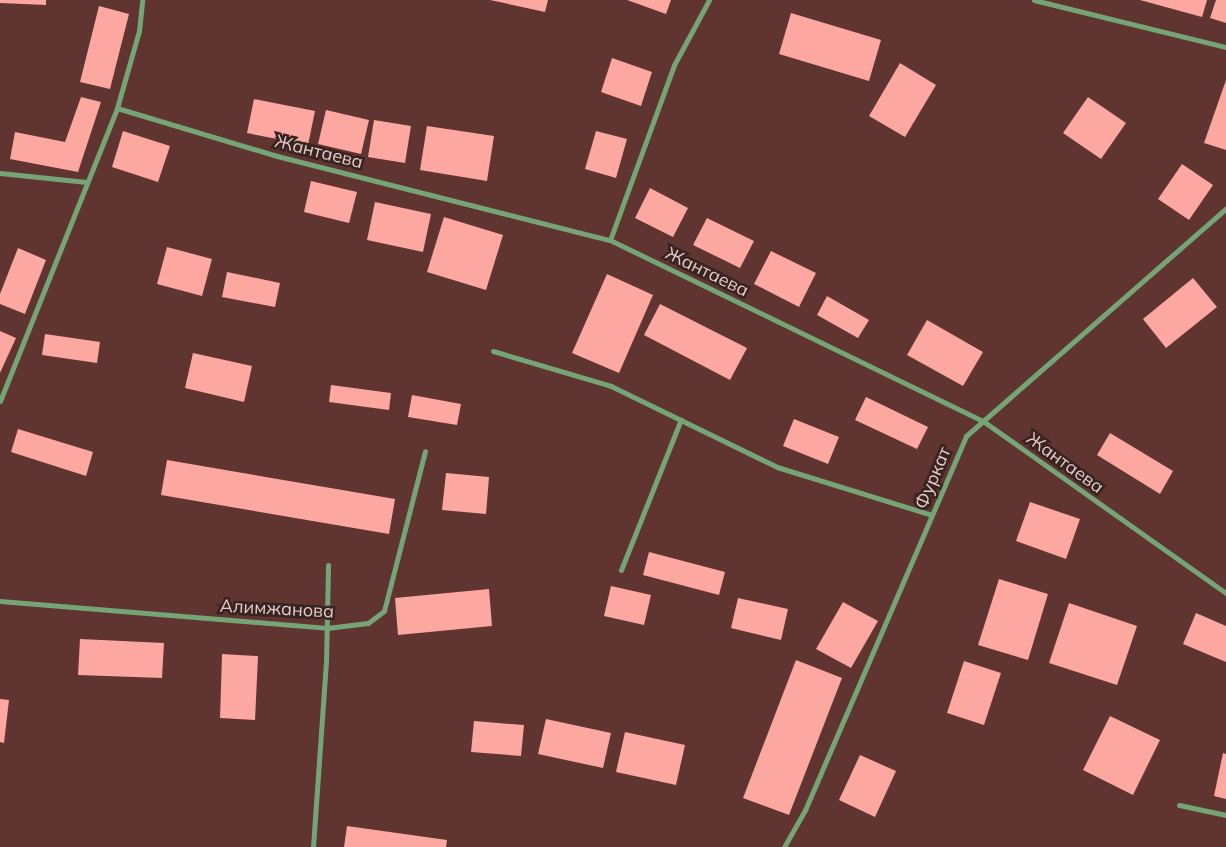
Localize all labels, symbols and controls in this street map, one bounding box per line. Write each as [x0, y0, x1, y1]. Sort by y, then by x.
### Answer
street label: Жантаева [273, 131, 365, 173]
street label: Жантаева [662, 243, 752, 301]
street label: Жантаева [1022, 428, 1108, 498]
street label: Фуркат [910, 444, 956, 512]
street label: Алимжанова [219, 595, 335, 623]

